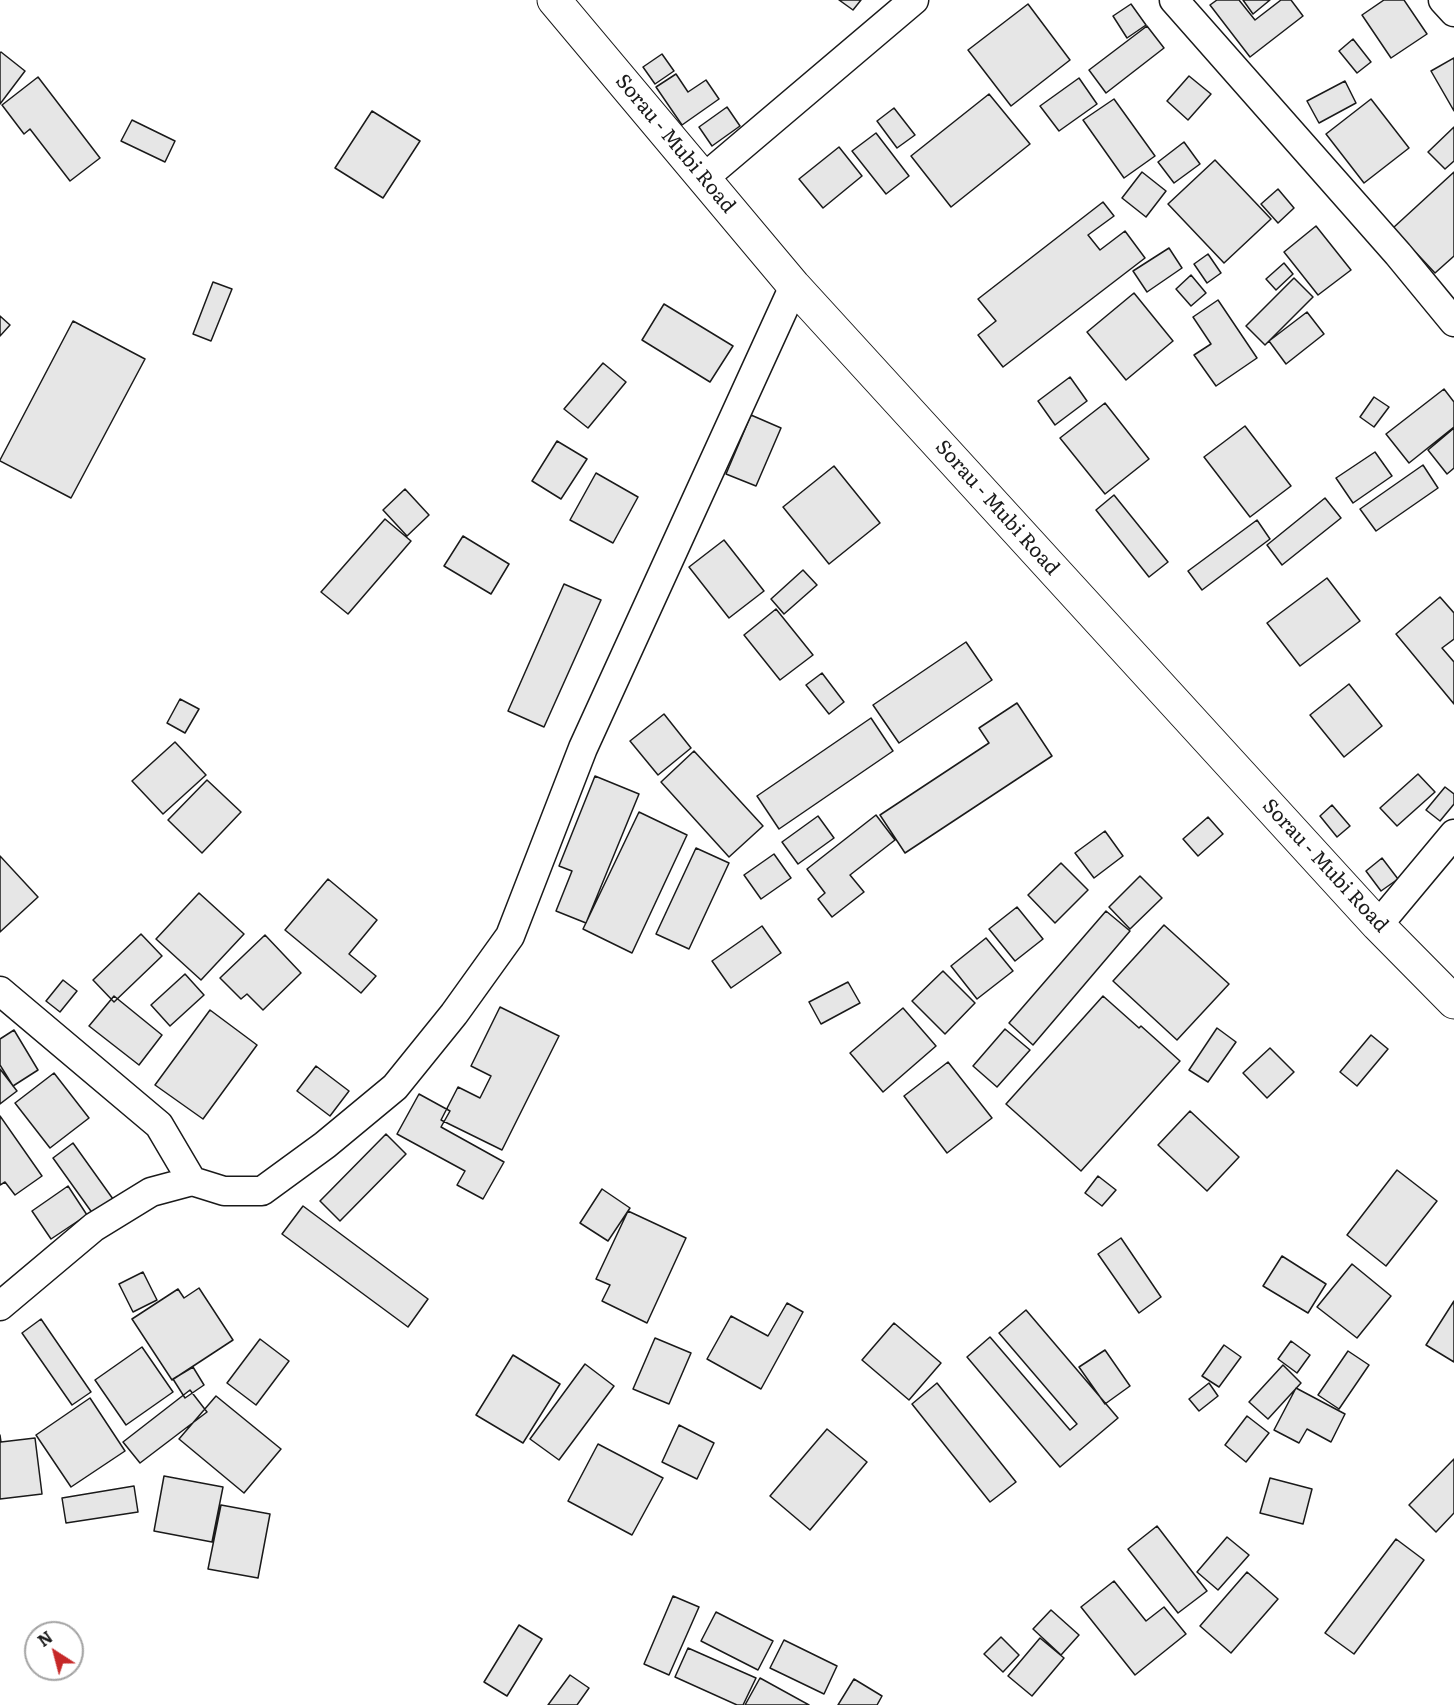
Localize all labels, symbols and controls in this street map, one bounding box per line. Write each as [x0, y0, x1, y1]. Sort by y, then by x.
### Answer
street label: Sorau - Mubi Road [610, 70, 740, 218]
street label: Sorau - Mubi Road [930, 435, 1064, 581]
street label: Sorau - Mubi Road [1257, 794, 1393, 938]
north arrow [24, 1621, 84, 1681]
text: N [32, 1624, 57, 1652]

